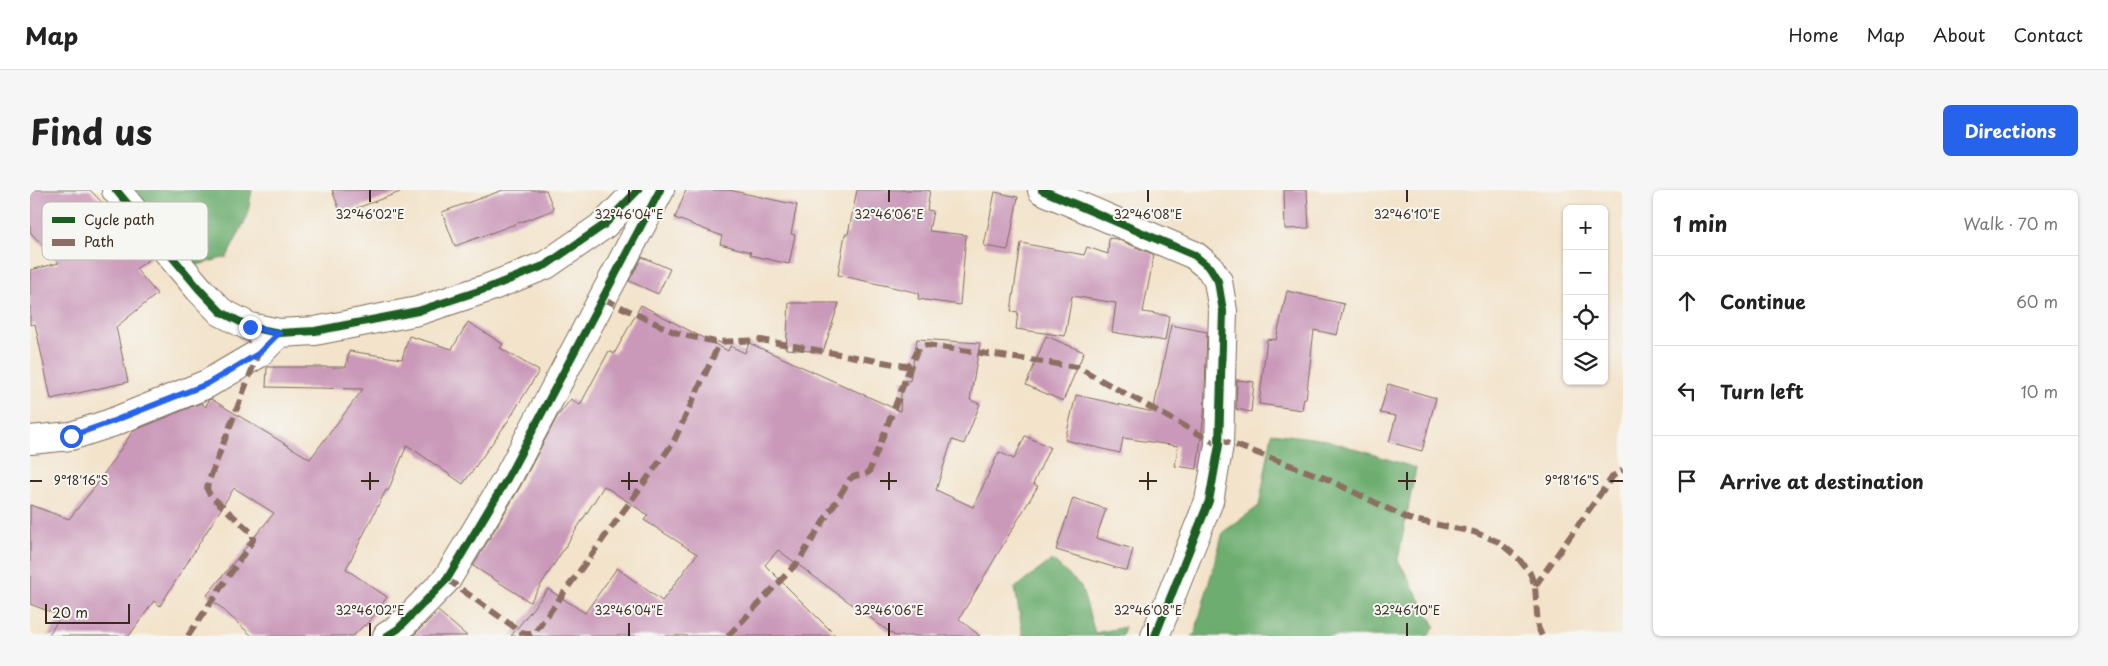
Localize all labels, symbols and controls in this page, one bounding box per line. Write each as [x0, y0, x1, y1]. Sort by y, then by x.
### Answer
text: Map [25, 17, 78, 53]
text: Home [1788, 21, 1838, 48]
text: Map [1866, 21, 1905, 48]
text: About [1933, 21, 1985, 48]
text: Contact [2013, 21, 2083, 48]
text: Find us [30, 104, 152, 157]
button: Directions [1943, 105, 2078, 156]
legend [42, 202, 208, 260]
text: 32°46'02"E [335, 205, 405, 223]
text: 32°46'04"E [595, 205, 663, 223]
text: 32°46'06"E [854, 205, 924, 223]
text: 32°46'08"E [1114, 205, 1182, 223]
text: 32°46'10"E [1374, 205, 1440, 223]
map controls [1563, 205, 1608, 385]
button: + [1563, 205, 1608, 250]
text: 1 min [1673, 207, 1727, 239]
text: Cycle path [84, 209, 155, 230]
text: Walk · 70 m [1963, 211, 2058, 235]
text: Path [84, 231, 114, 252]
button: − [1563, 250, 1608, 295]
icon: ahead [1673, 287, 1701, 315]
text: Continue [1720, 287, 1806, 315]
text: 60 m [2016, 289, 2058, 313]
button: locate [1563, 295, 1608, 340]
route end [239, 316, 262, 339]
button: layers [1563, 340, 1608, 385]
icon: left [1673, 377, 1701, 405]
text: Turn left [1720, 377, 1804, 405]
text: 10 m [2021, 379, 2058, 403]
route start [60, 425, 83, 448]
icon: arrive [1673, 467, 1701, 495]
text: Arrive at destination [1720, 467, 1924, 495]
text: 9°18'16"S [54, 471, 108, 489]
text: 9°18'16"S [1545, 471, 1599, 489]
scale bar [45, 601, 130, 624]
text: 32°46'02"E [335, 601, 405, 619]
text: 32°46'04"E [595, 601, 663, 619]
text: 32°46'06"E [854, 601, 924, 619]
text: 32°46'08"E [1114, 601, 1182, 619]
text: 32°46'10"E [1374, 601, 1440, 619]
text: 20 m [52, 602, 88, 623]

